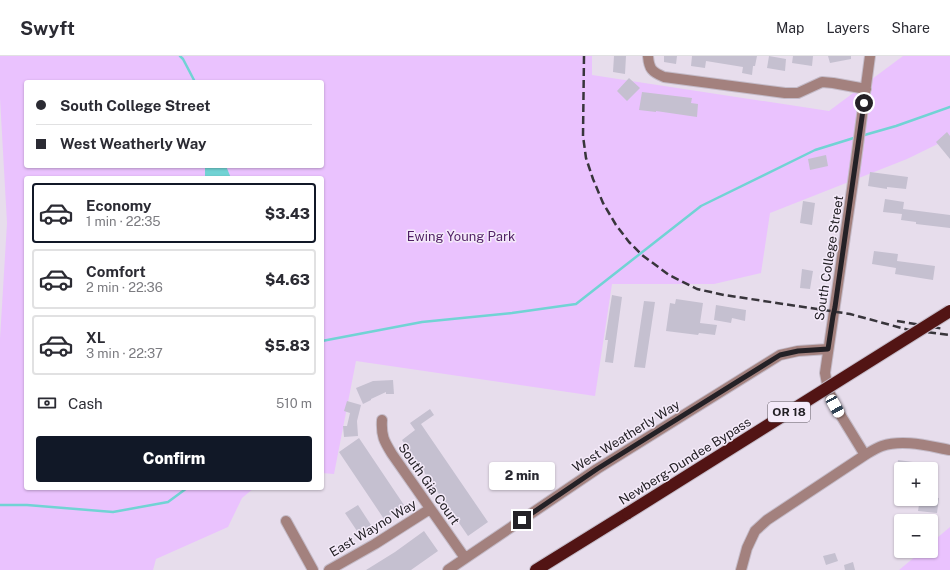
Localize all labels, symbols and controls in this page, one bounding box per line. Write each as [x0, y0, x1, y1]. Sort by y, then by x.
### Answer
text: Swyft [20, 17, 75, 39]
text: Map [776, 20, 804, 36]
text: Layers [826, 20, 870, 36]
text: Share [892, 20, 930, 36]
route start [855, 94, 873, 112]
text: South College Street [60, 97, 211, 114]
text: West Weatherly Way [60, 135, 207, 152]
street label: South College Street [812, 194, 846, 322]
icon: car [38, 195, 74, 231]
text: Economy [86, 197, 151, 214]
text: $3.43 [265, 205, 310, 222]
text: 1 min · 22:35 [86, 214, 161, 229]
park label: Ewing Young Park [407, 229, 515, 244]
icon: car [38, 261, 74, 297]
text: Comfort [86, 263, 146, 280]
text: $4.63 [265, 271, 310, 288]
text: 2 min · 22:36 [86, 280, 163, 295]
icon: car [38, 327, 74, 363]
text: XL [86, 329, 105, 346]
text: $5.83 [265, 337, 310, 354]
text: 3 min · 22:37 [86, 346, 163, 361]
icon: cash [36, 392, 58, 414]
car [824, 393, 846, 419]
text: Cash [68, 395, 103, 412]
text: 510 m [276, 396, 312, 411]
street label: West Weatherly Way [570, 397, 682, 475]
road number: OR 18 [768, 402, 810, 422]
street label: Newberg-Dundee Bypass [616, 414, 754, 508]
button: Confirm [36, 436, 312, 482]
street label: South Gia Court [395, 440, 463, 528]
callout: 2 min [489, 462, 555, 490]
map controls [894, 462, 938, 558]
button: + [894, 462, 938, 506]
text: 2 min [505, 468, 539, 483]
street label: East Wayno Way [327, 496, 419, 560]
route end [513, 511, 531, 529]
button: − [894, 514, 938, 558]

